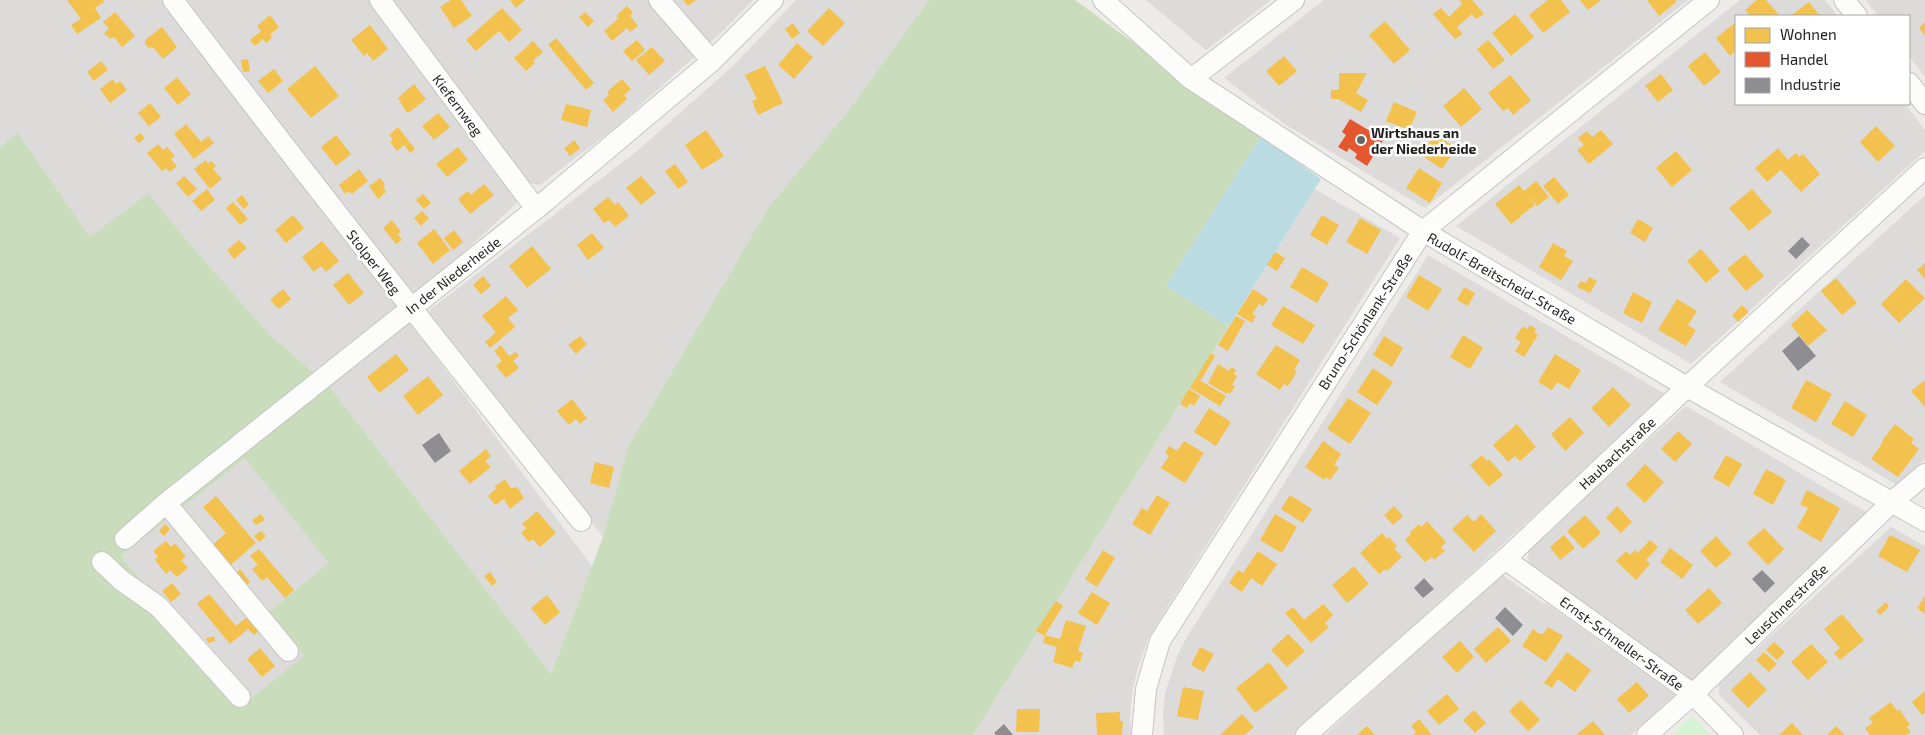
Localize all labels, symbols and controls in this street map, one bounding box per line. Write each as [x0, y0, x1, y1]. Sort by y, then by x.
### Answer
legend [1735, 15, 1910, 105]
text: Wohnen [1780, 25, 1837, 43]
text: Handel [1780, 50, 1829, 68]
street label: Kiefernweg [429, 71, 487, 139]
text: Industrie [1780, 75, 1841, 93]
place label: Wirtshaus an der Niederheide [1371, 124, 1477, 157]
marker: Wirtshaus an der Niederheide [1355, 134, 1367, 146]
street label: Stolper Weg [343, 226, 405, 298]
street label: Rudolf-Breitscheid-Straße [1425, 228, 1579, 328]
street label: In der Niederheide [402, 233, 504, 317]
street label: Bruno-Schönlank-Straße [1314, 249, 1416, 393]
street label: Haubachstraße [1575, 413, 1659, 493]
street label: Leuschnerstraße [1741, 560, 1831, 648]
street label: Ernst-Schneller-Straße [1557, 592, 1687, 694]

